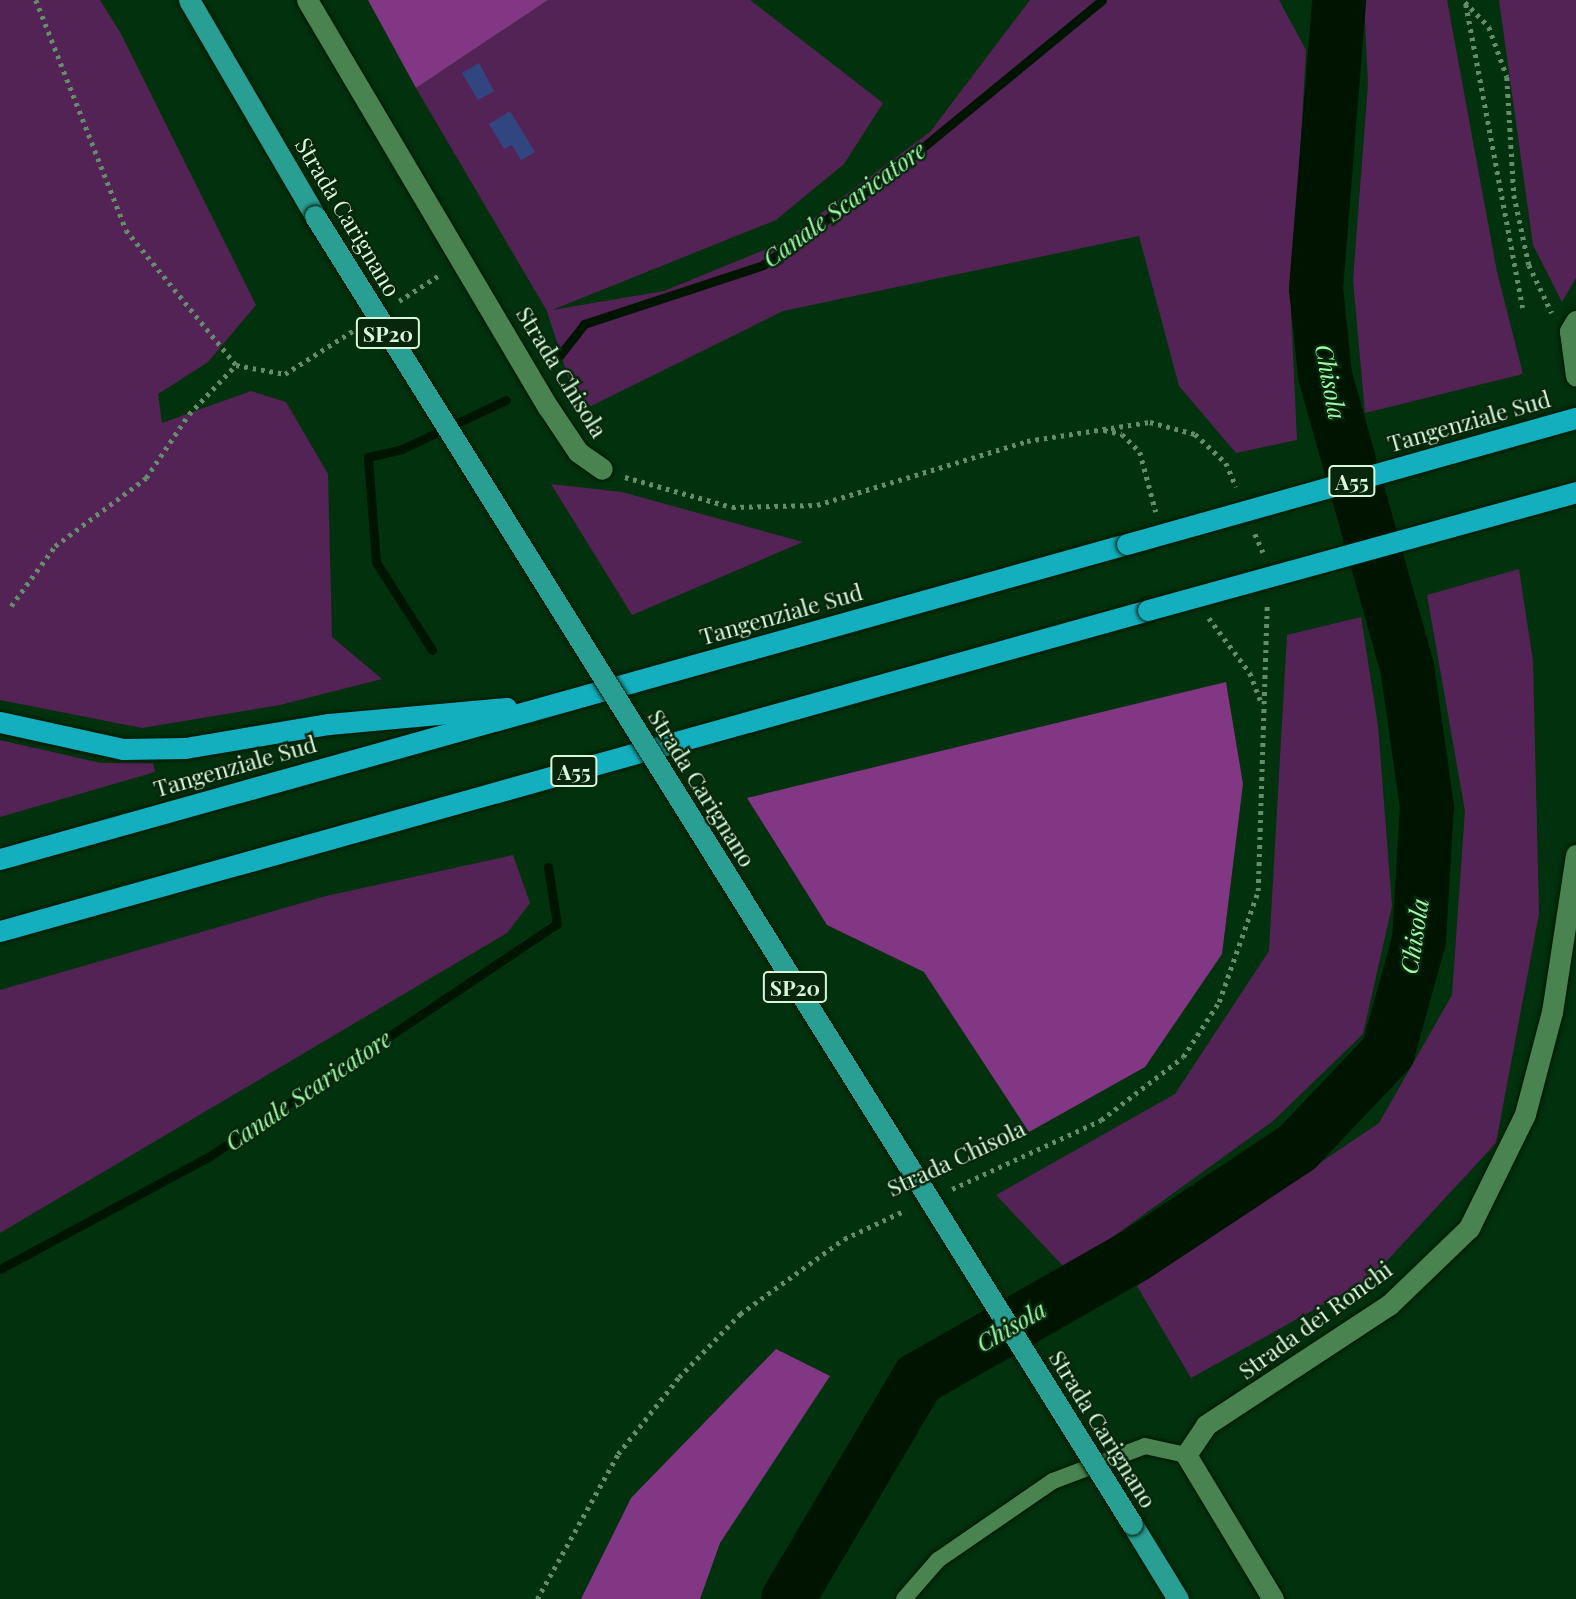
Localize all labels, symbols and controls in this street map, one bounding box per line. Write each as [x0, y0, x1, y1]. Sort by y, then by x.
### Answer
street label: Strada Carignano [290, 132, 406, 302]
water label: Canale Scaricatore [757, 135, 931, 273]
street label: Strada Chisola [511, 301, 613, 443]
road number: SP20 [355, 316, 421, 350]
water label: Chisola [1310, 342, 1352, 422]
street label: Tangenziale Sud [1384, 385, 1554, 457]
road number: A55 [1328, 463, 1376, 498]
street label: Tangenziale Sud [696, 578, 866, 650]
street label: Strada Carignano [642, 704, 762, 872]
street label: Tangenziale Sud [150, 730, 320, 802]
road number: A55 [550, 754, 598, 788]
water label: Chisola [1394, 896, 1434, 976]
road number: SP20 [762, 970, 828, 1004]
water label: Canale Scaricatore [219, 1024, 397, 1156]
street label: Strada Chisola [882, 1114, 1030, 1202]
street label: Strada dei Ronchi [1233, 1255, 1397, 1385]
water label: Chisola [971, 1294, 1051, 1358]
street label: Strada Carignano [1043, 1345, 1163, 1513]

